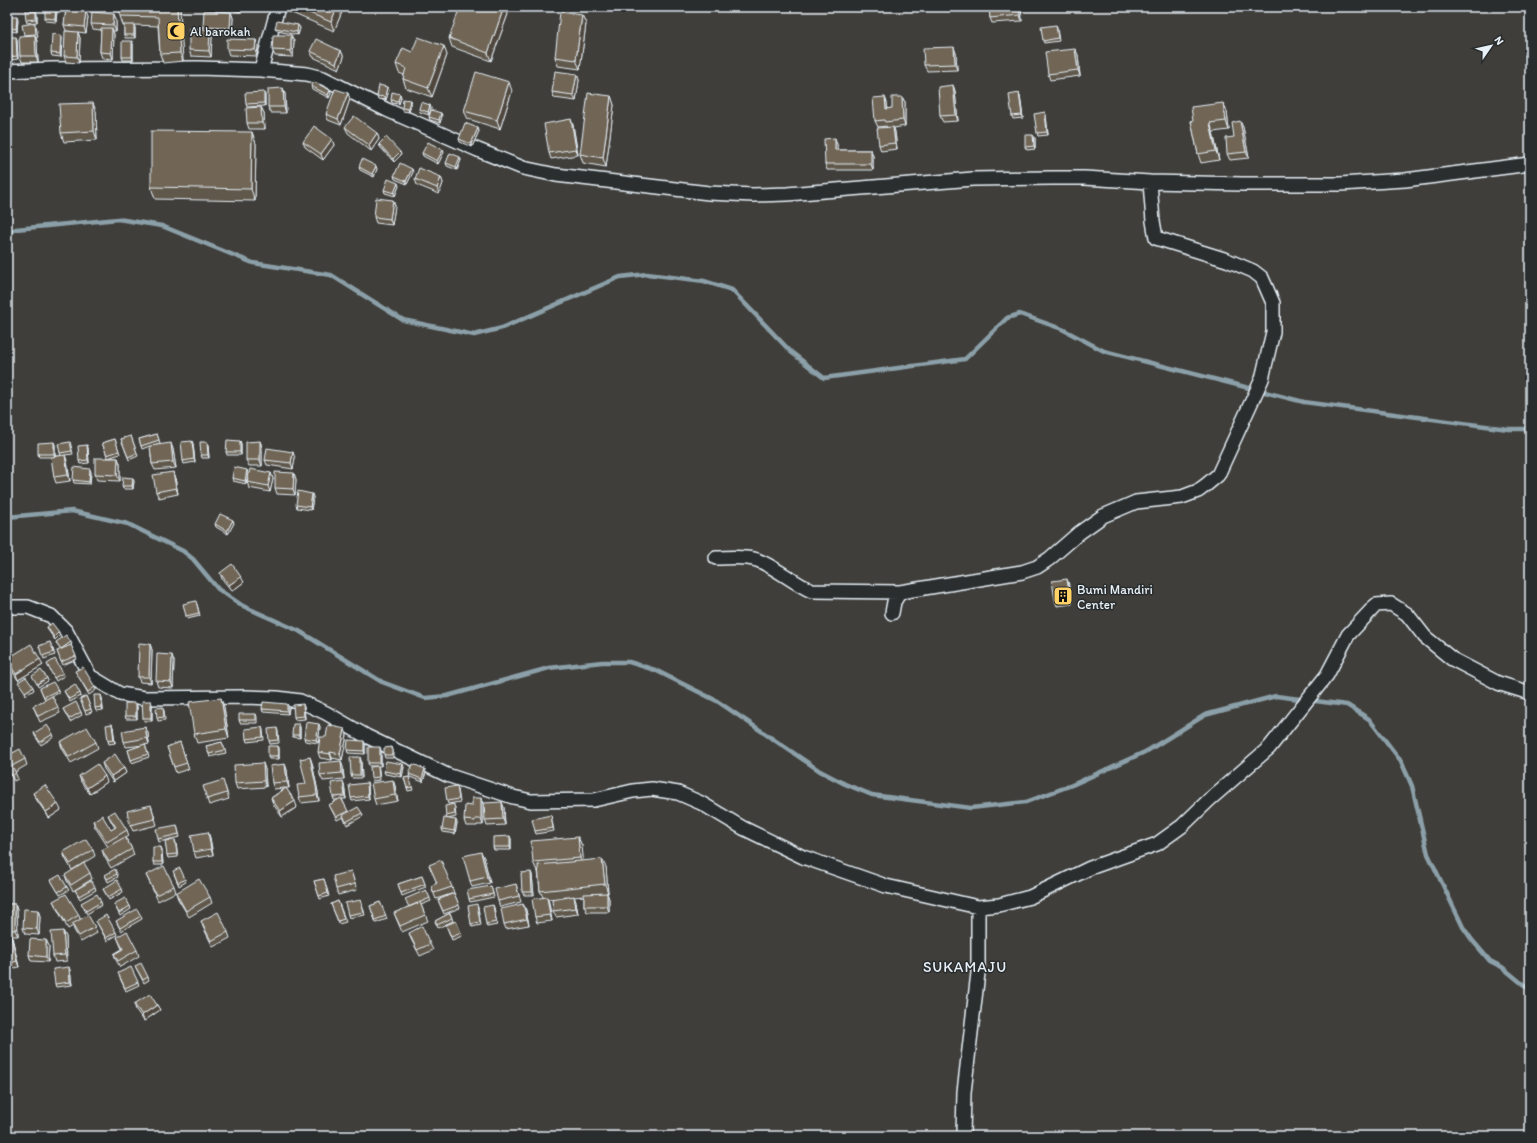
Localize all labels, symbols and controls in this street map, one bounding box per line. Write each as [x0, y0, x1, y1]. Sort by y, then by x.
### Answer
mosque icon: Al barokah [165, 20, 187, 42]
place label: Al barokah [190, 24, 251, 39]
north arrow [1471, 26, 1511, 66]
text: N [1491, 34, 1506, 47]
place label: Bumi Mandiri Center [1077, 582, 1153, 612]
building icon: Bumi Mandiri Center [1052, 585, 1074, 607]
district label: SUKAMAJU [923, 958, 1007, 976]

